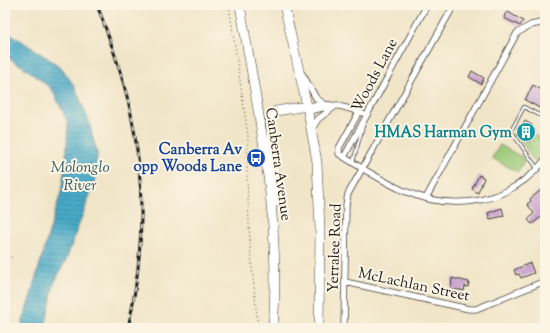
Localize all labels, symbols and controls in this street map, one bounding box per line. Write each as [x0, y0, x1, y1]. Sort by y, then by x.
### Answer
street label: Woods Lane [347, 35, 404, 116]
street label: Canberra Avenue [259, 106, 296, 222]
building icon: HMAS Harman Gym [515, 121, 537, 143]
place label: HMAS Harman Gym [375, 123, 513, 144]
place label: Canberra Av opp Woods Lane [133, 140, 242, 178]
bus stop icon: Canberra Av opp Woods Lane [245, 147, 267, 169]
water label: Molonglo River [50, 157, 110, 198]
street label: Yerralee Road [323, 203, 348, 293]
street label: McLachlan Street [356, 263, 471, 308]

